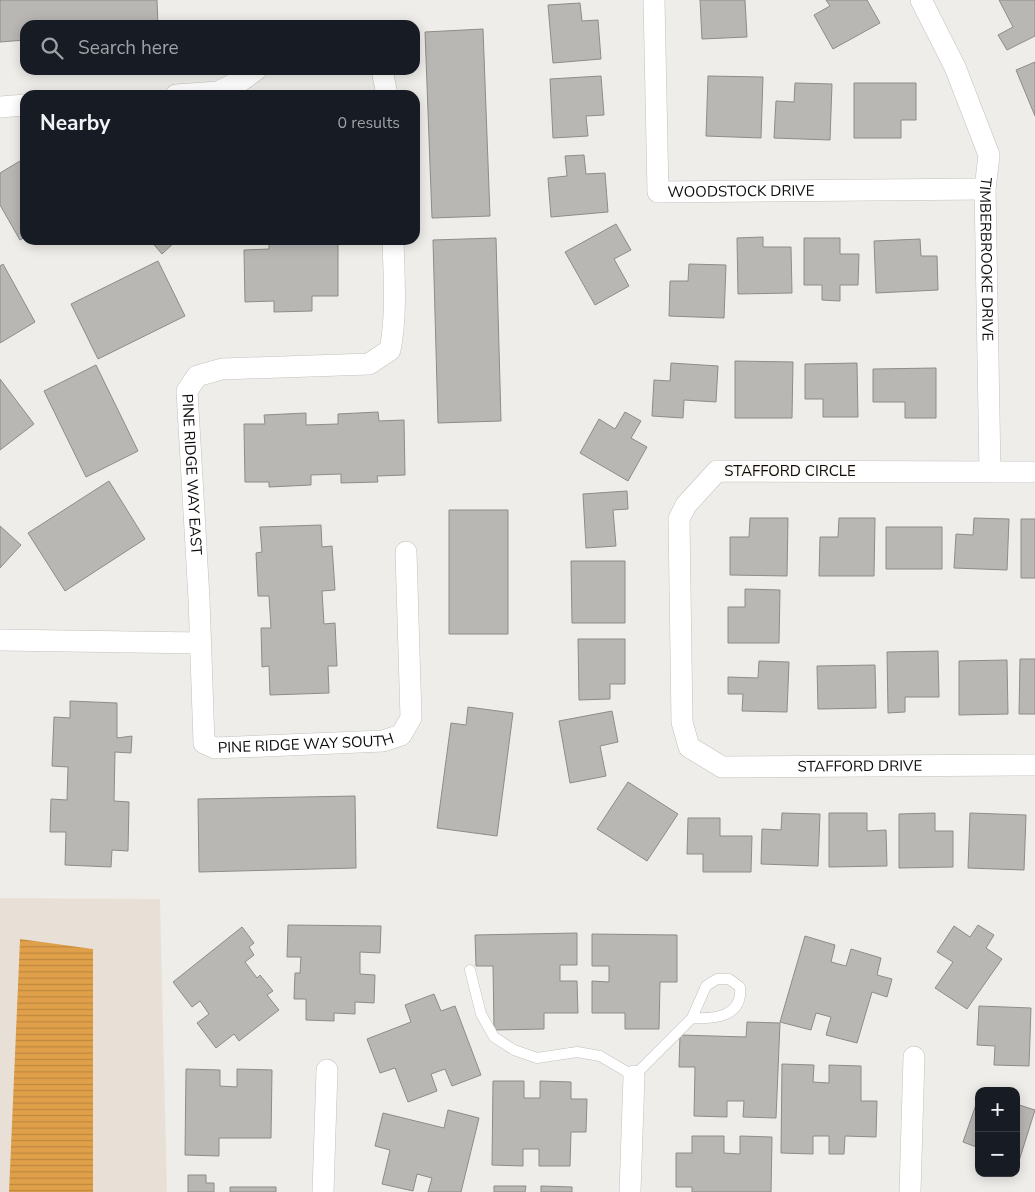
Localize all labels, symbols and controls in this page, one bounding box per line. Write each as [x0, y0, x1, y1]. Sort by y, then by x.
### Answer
search box [20, 20, 420, 75]
icon: search [38, 34, 66, 62]
text: Search here [78, 35, 179, 61]
text: Nearby [40, 109, 110, 137]
text: 0 results [338, 112, 400, 134]
street label: TIMBERBROOKE DRIVE [975, 176, 998, 341]
street label: WOODSTOCK DRIVE [667, 181, 814, 202]
street label: PINE RIDGE WAY EAST [177, 393, 206, 555]
street label: STAFFORD CIRCLE [724, 461, 856, 481]
street label: PINE RIDGE WAY SOUTH [217, 728, 396, 758]
street label: STAFFORD DRIVE [797, 756, 922, 777]
map controls [975, 1087, 1020, 1177]
button: + [975, 1087, 1020, 1132]
button: − [975, 1132, 1020, 1177]

